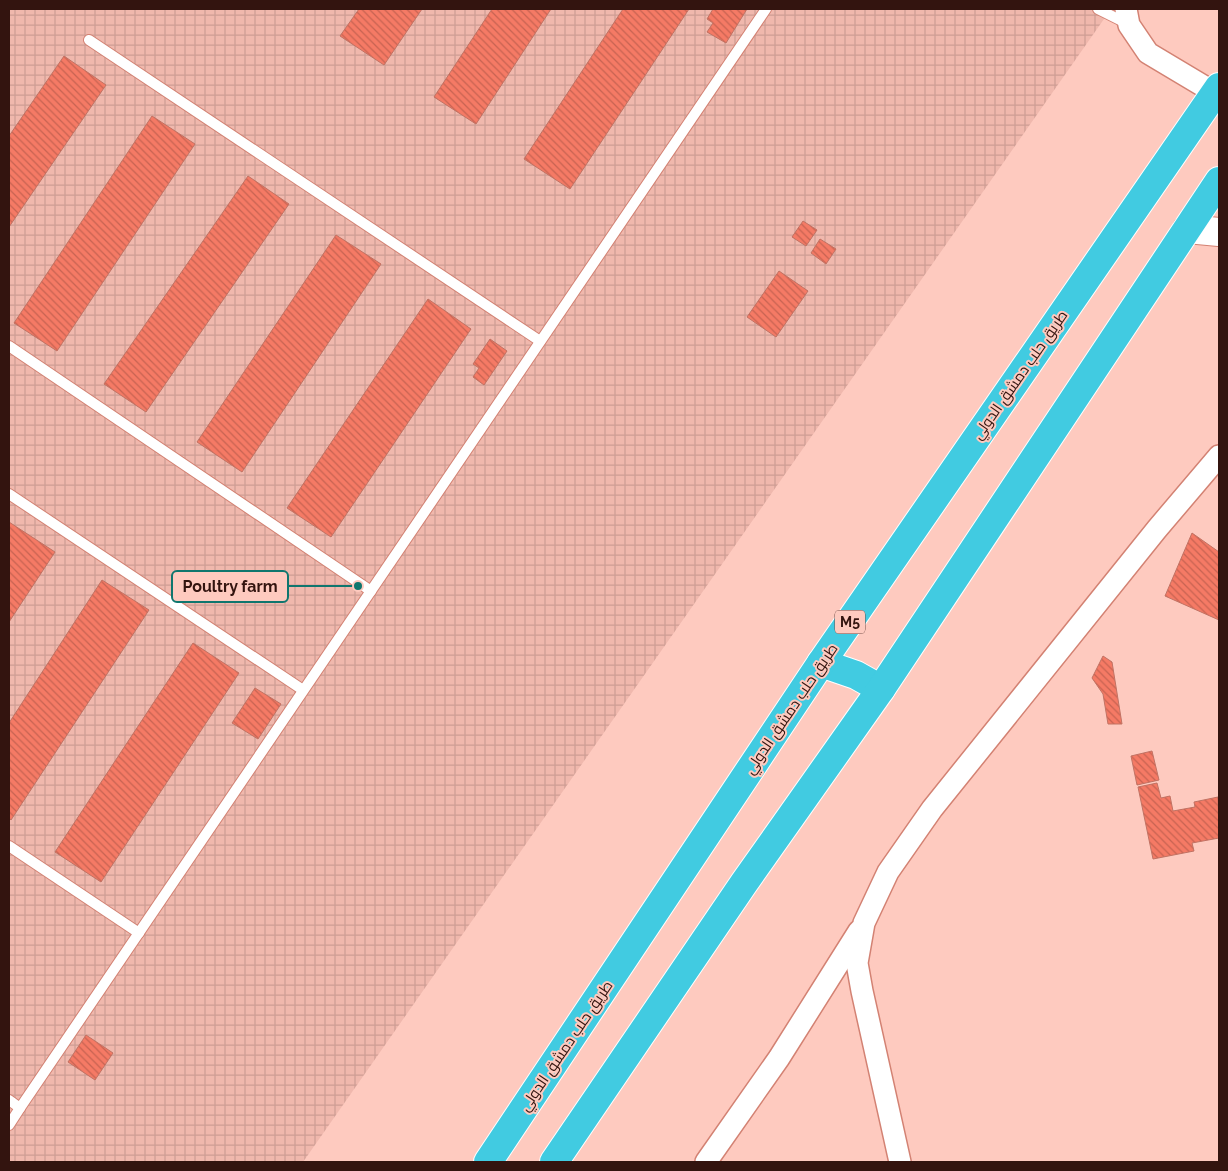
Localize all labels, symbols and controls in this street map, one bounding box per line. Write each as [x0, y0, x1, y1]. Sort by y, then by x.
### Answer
street label: طريق حلب دمشق الدولي [969, 307, 1074, 445]
callout: Poultry farm [172, 571, 288, 602]
text: Poultry farm [182, 577, 278, 596]
road number: M5 [835, 610, 865, 634]
street label: طريق حلب دمشق الدولي [741, 640, 844, 779]
street label: طريق حلب دمشق الدولي [516, 977, 619, 1116]

